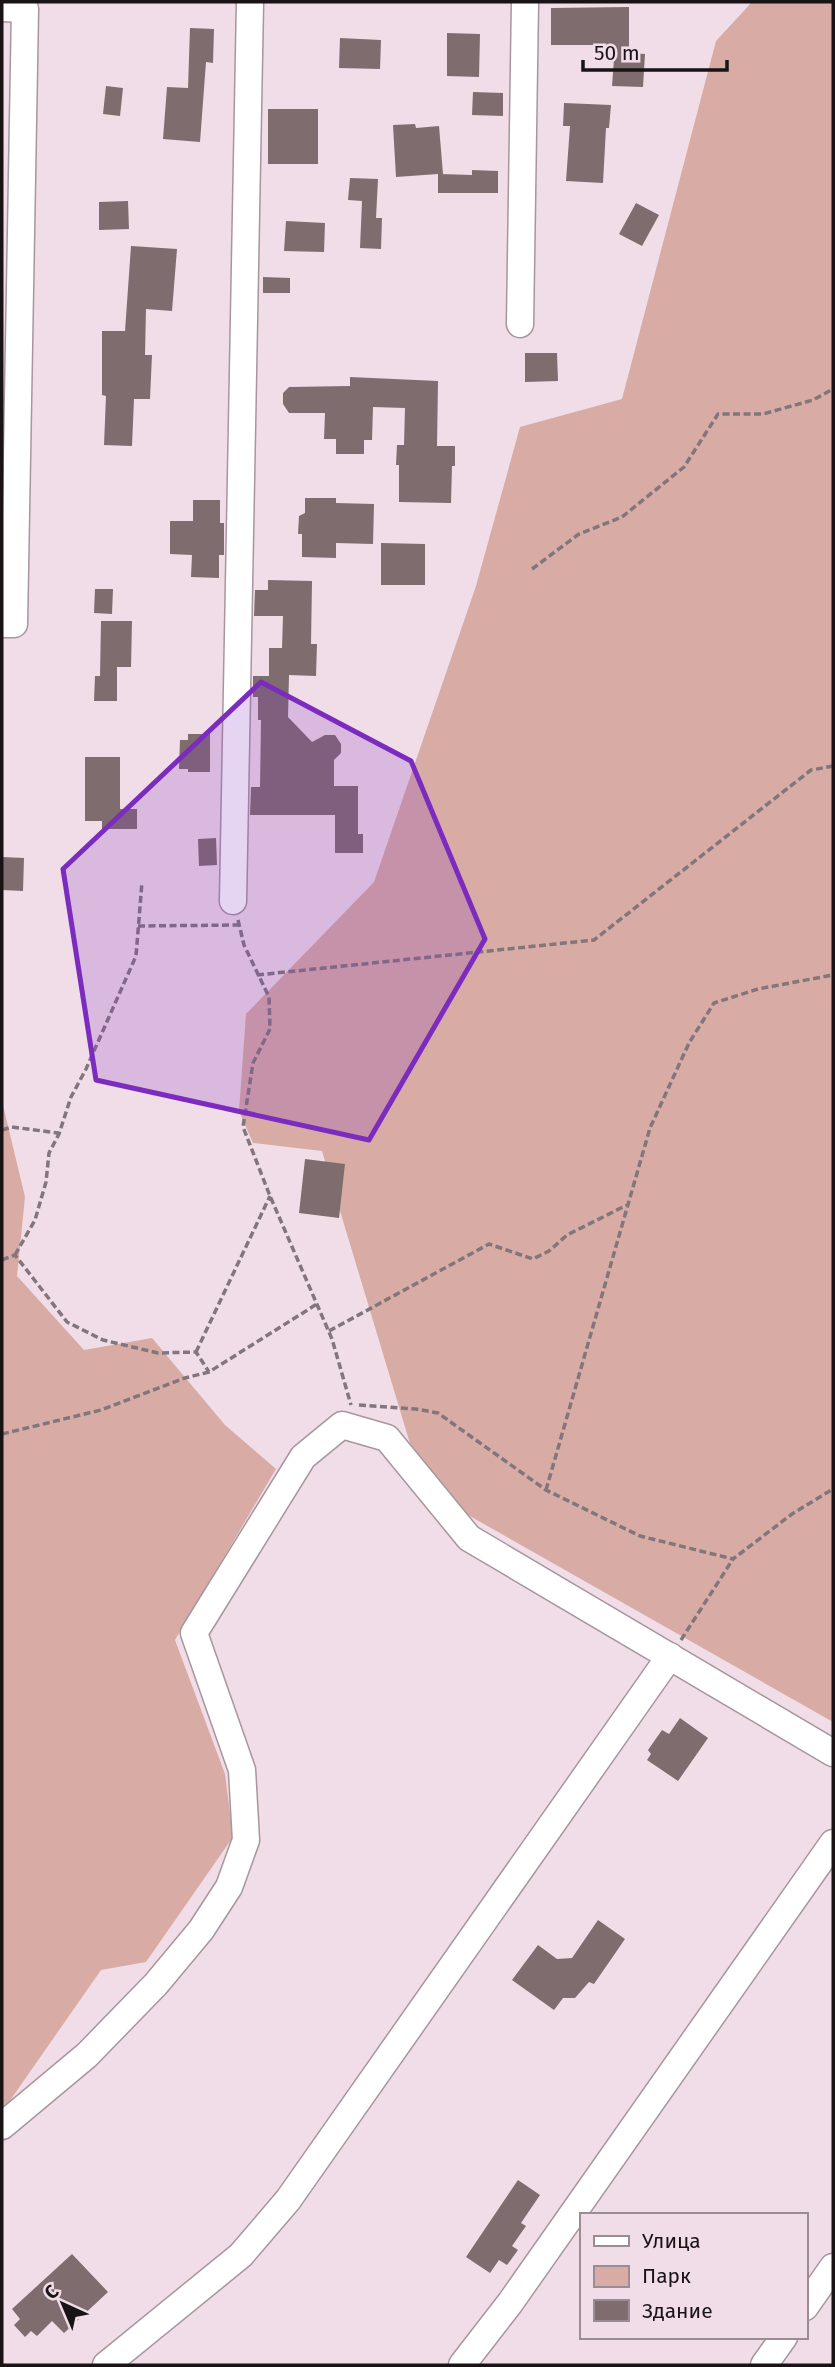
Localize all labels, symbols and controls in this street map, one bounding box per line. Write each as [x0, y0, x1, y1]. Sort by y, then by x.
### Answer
scale bar [583, 28, 726, 72]
text: 50 m [594, 40, 640, 66]
legend [580, 2213, 807, 2339]
text: Улица [642, 2228, 701, 2254]
text: Парк [642, 2263, 691, 2289]
north arrow [28, 2269, 98, 2339]
text: С [40, 2280, 64, 2304]
text: Здание [642, 2298, 713, 2324]

